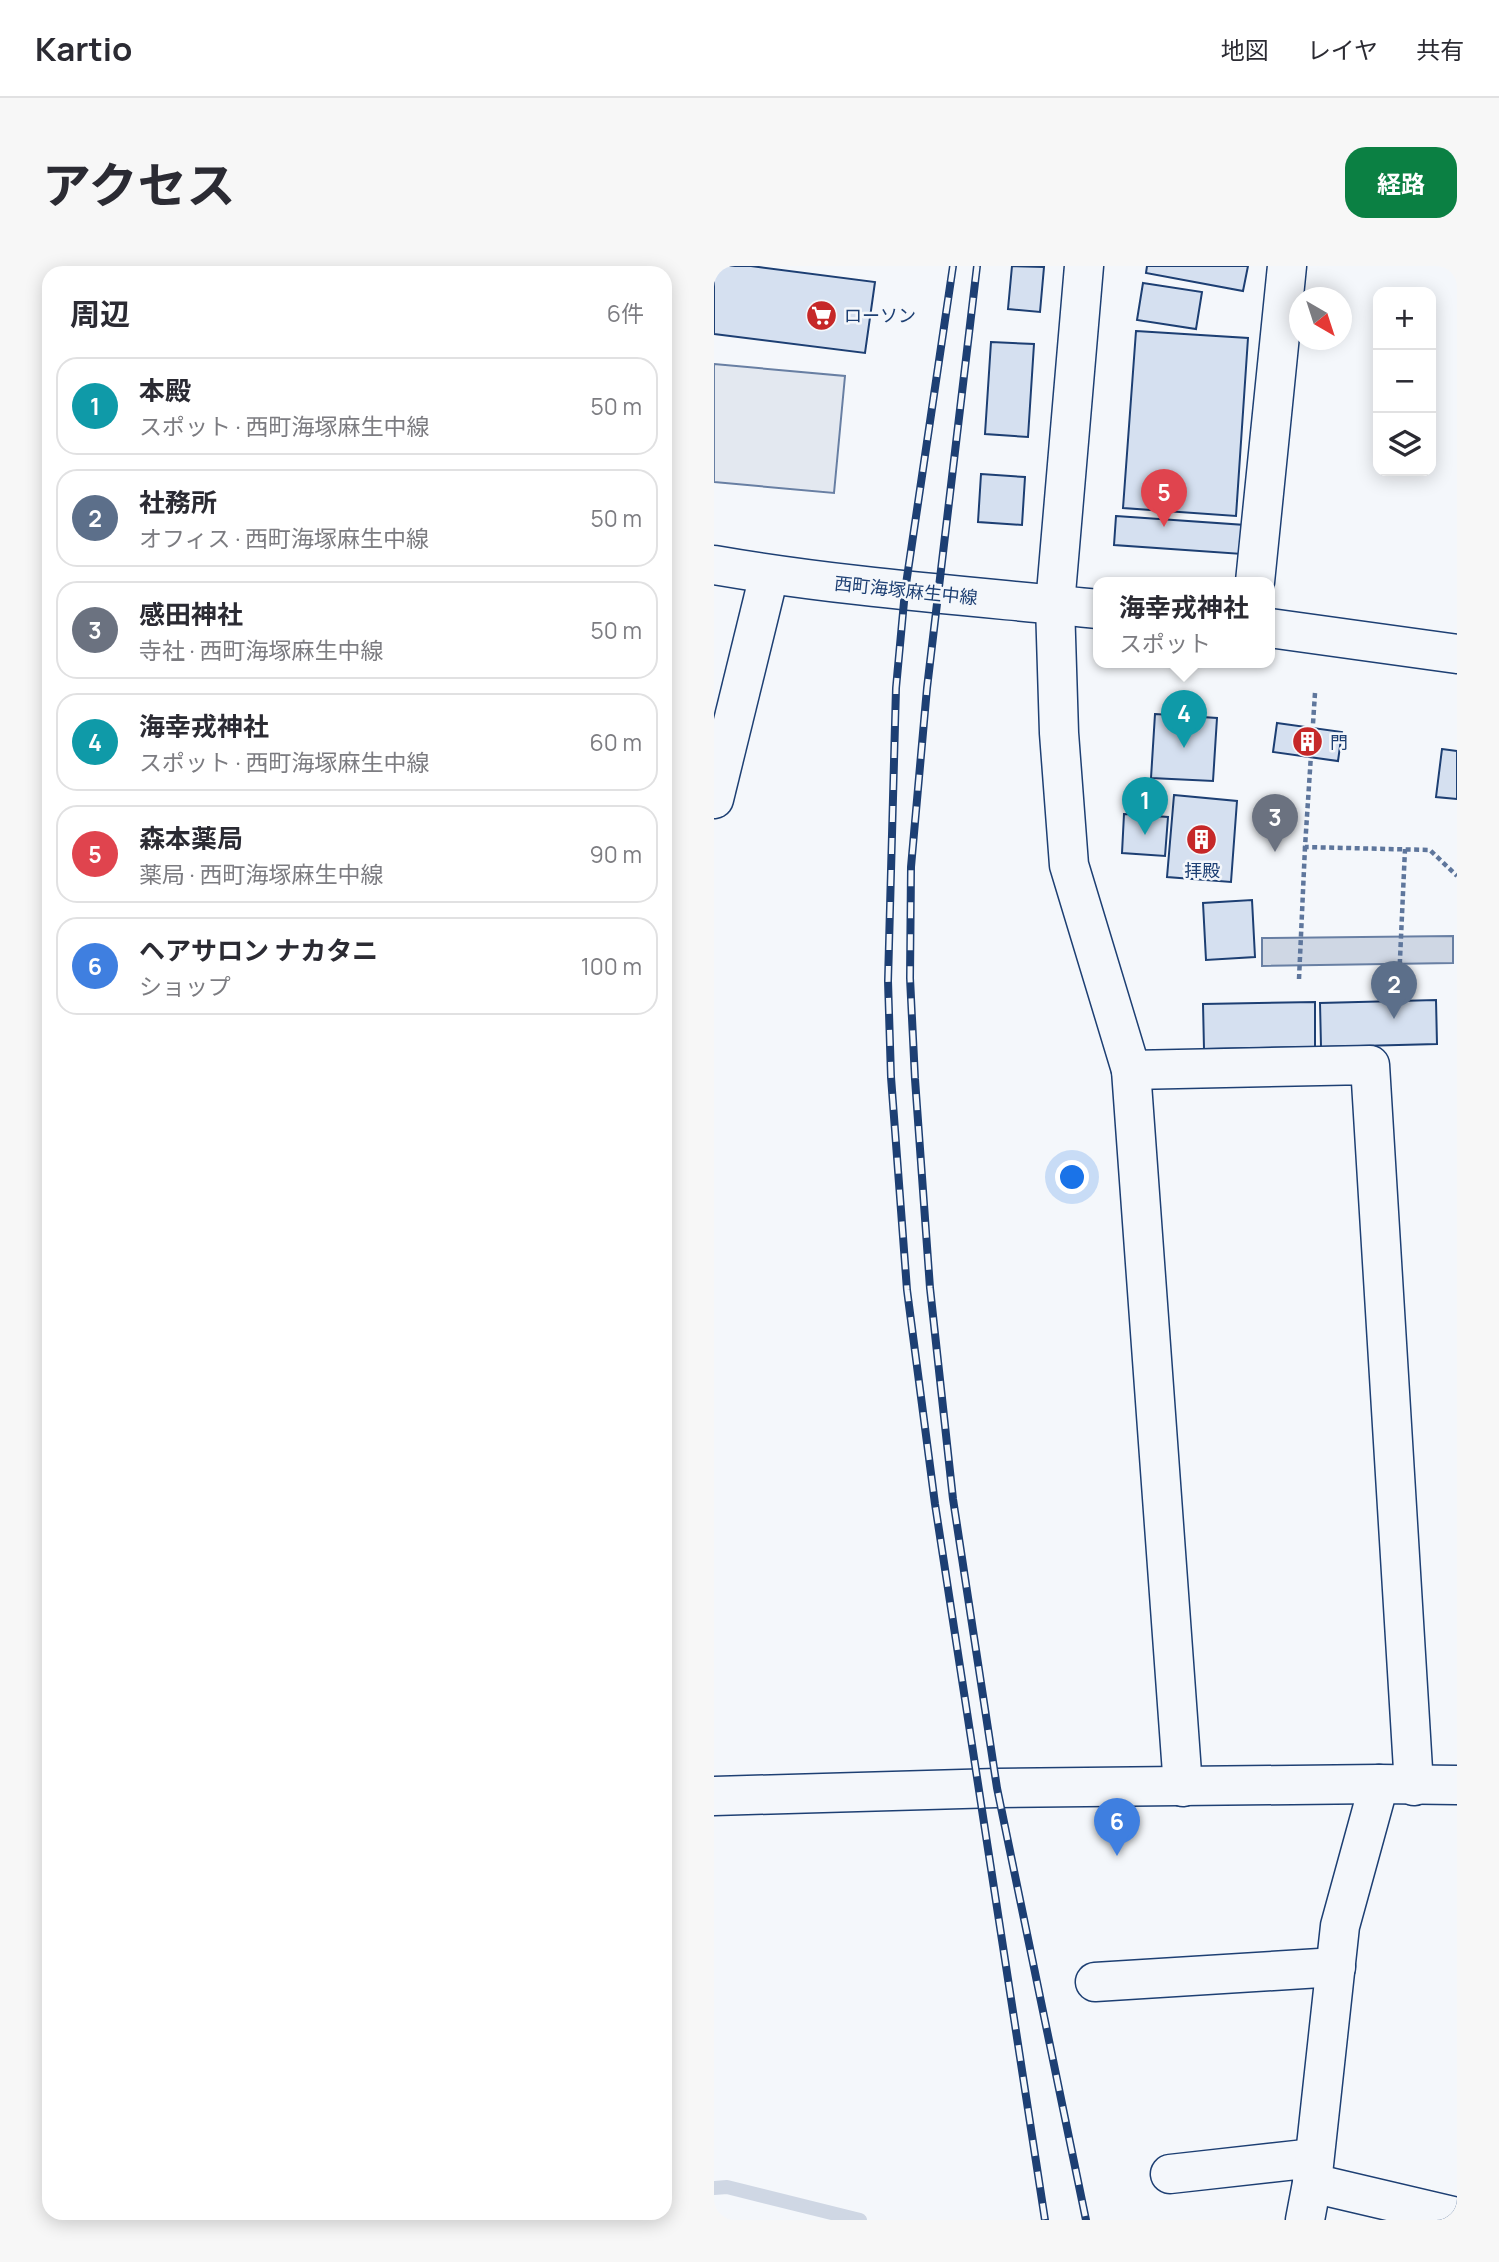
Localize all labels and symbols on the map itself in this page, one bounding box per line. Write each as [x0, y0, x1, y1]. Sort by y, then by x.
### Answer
north arrow [1289, 287, 1352, 350]
supermarket icon: ローソン [804, 298, 838, 332]
place label: ローソン [844, 303, 916, 327]
pin: 5 [1141, 469, 1187, 527]
street label: 西町海塚麻生中線 [833, 571, 979, 609]
pin: 4 [1161, 690, 1207, 748]
building icon: 門 [1290, 725, 1324, 759]
place label: 門 [1330, 730, 1348, 754]
pin: 1 [1122, 777, 1168, 835]
pin: 3 [1252, 794, 1298, 852]
building icon: 拝殿 [1185, 822, 1219, 856]
place label: 拝殿 [1184, 858, 1220, 882]
pin: 2 [1371, 961, 1417, 1019]
your location [1055, 1160, 1089, 1194]
pin: 6 [1094, 1798, 1140, 1856]

